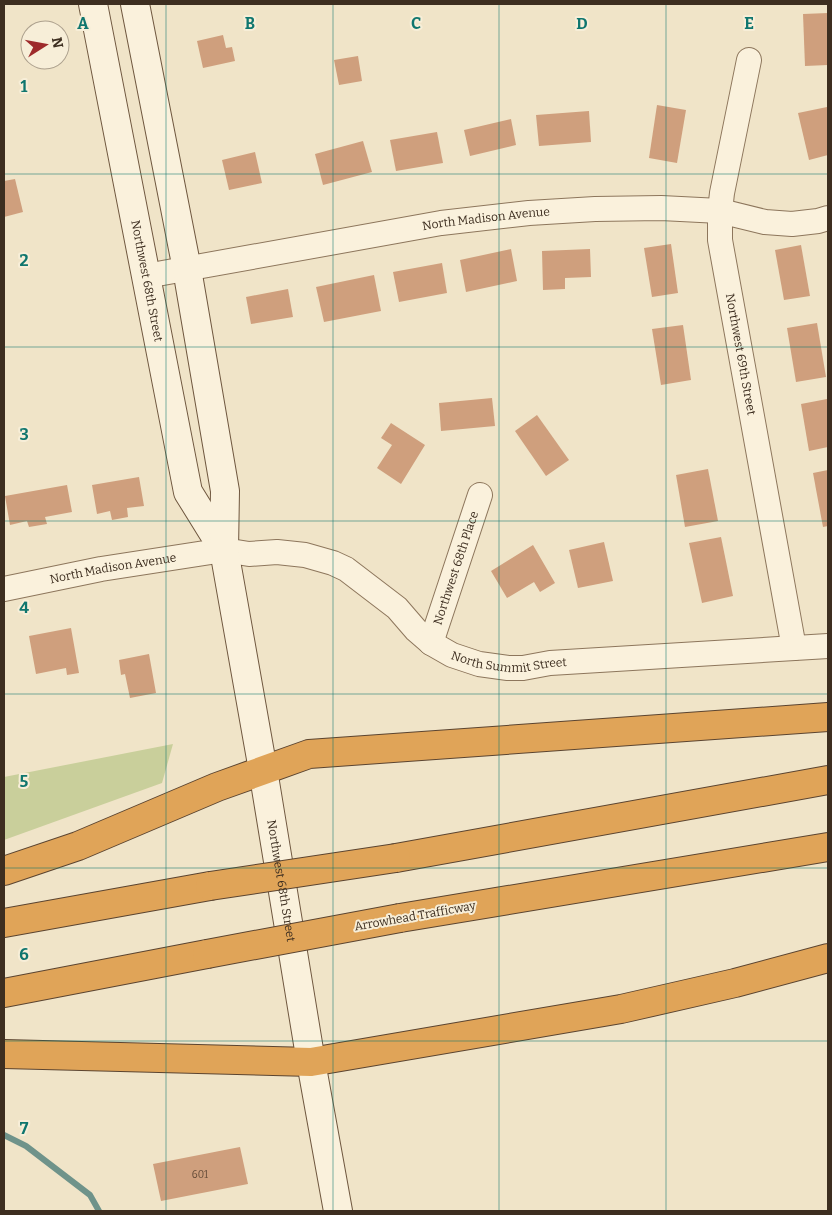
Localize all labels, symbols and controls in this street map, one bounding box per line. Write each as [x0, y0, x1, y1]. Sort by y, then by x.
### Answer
text: A [77, 14, 89, 33]
text: B [245, 14, 255, 33]
text: C [411, 14, 421, 33]
text: D [576, 14, 588, 33]
text: E [744, 14, 754, 33]
north arrow [20, 20, 70, 70]
text: N [48, 36, 67, 50]
text: 1 [21, 77, 28, 96]
street label: North Madison Avenue [421, 205, 550, 233]
street label: Northwest 68th Street [128, 219, 166, 343]
text: 2 [19, 251, 29, 270]
street label: Northwest 69th Street [723, 292, 759, 417]
text: 3 [19, 425, 29, 444]
street label: Northwest 68th Place [430, 509, 481, 627]
street label: North Madison Avenue [48, 550, 177, 586]
text: 4 [19, 598, 29, 617]
street label: North Summit Street [449, 648, 568, 675]
text: 5 [20, 772, 29, 791]
street label: Northwest 68th Street [264, 819, 298, 944]
street label: Arrowhead Trafficway [353, 898, 477, 934]
text: 6 [19, 945, 29, 964]
text: 7 [20, 1119, 29, 1138]
house number: 601 [192, 1169, 208, 1181]

